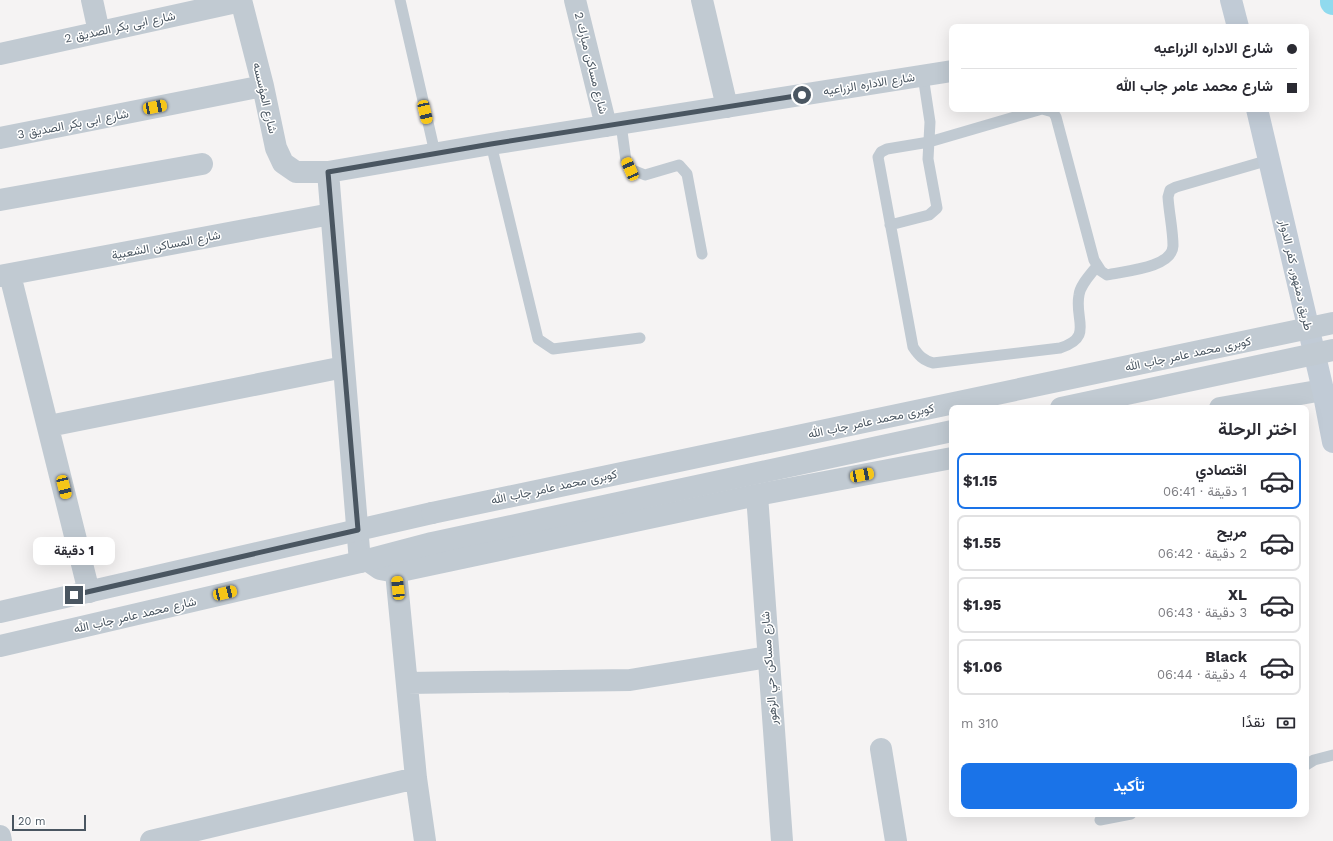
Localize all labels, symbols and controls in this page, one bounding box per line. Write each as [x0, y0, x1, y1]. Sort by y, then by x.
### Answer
street label: شارع ابى بكر الصديق 2 [63, 8, 177, 48]
street label: شارع مساكن مبارك 2 [570, 11, 610, 116]
text: شارع الاداره الزراعيه [1154, 39, 1273, 57]
street label: شارع المؤسسه [248, 61, 280, 135]
street label: شارع الاداره الزراعيه [822, 70, 916, 100]
text: شارع محمد عامر جاب الله [1116, 77, 1273, 95]
route start [793, 86, 811, 104]
car [142, 99, 168, 115]
car [416, 99, 434, 125]
street label: شارع ابى بكر الصديق 3 [16, 106, 130, 144]
car [620, 156, 640, 182]
street label: طريق دمنهور, كفر الدوار [1275, 217, 1316, 332]
street label: شارع المساكن الشعبية [110, 228, 222, 264]
street label: كوبرى محمد عامر جاب الله [1124, 334, 1253, 375]
street label: كوبرى محمد عامر جاب الله [807, 401, 936, 442]
text: اختر الرحلة [1218, 418, 1297, 439]
text: اقتصادي [1195, 461, 1247, 479]
icon: car [1259, 463, 1295, 499]
street label: كوبرى محمد عامر جاب الله [490, 467, 619, 508]
car [849, 467, 875, 483]
text: $1.15 [963, 472, 997, 490]
car [55, 474, 73, 500]
text: 1 دقيقة · 06:41 [1163, 484, 1247, 499]
text: مريح [1217, 523, 1247, 541]
icon: car [1259, 525, 1295, 561]
text: $1.55 [963, 534, 1001, 552]
callout: 1 دقيقة [33, 537, 115, 565]
text: 1 دقيقة [54, 543, 94, 558]
text: 2 دقيقة · 06:42 [1158, 546, 1247, 561]
car [391, 575, 405, 601]
car [212, 584, 238, 602]
route end [65, 586, 83, 604]
text: XL [1228, 586, 1247, 604]
icon: car [1259, 587, 1295, 623]
street label: شارع محمد عامر جاب الله [72, 594, 198, 638]
text: $1.95 [963, 596, 1001, 614]
text: 3 دقيقة · 06:43 [1158, 605, 1247, 620]
street label: شارع مساكن حي الزهور [758, 611, 783, 726]
text: Black [1205, 648, 1247, 666]
icon: car [1259, 649, 1295, 685]
text: $1.06 [963, 658, 1002, 676]
text: 4 دقيقة · 06:44 [1157, 667, 1247, 682]
icon: cash [1275, 712, 1297, 734]
text: نقدًا [1242, 713, 1265, 731]
text: 310 m [961, 716, 999, 731]
button: تأكيد [961, 763, 1297, 809]
scale bar [12, 813, 86, 832]
text: 20 m [18, 815, 46, 828]

